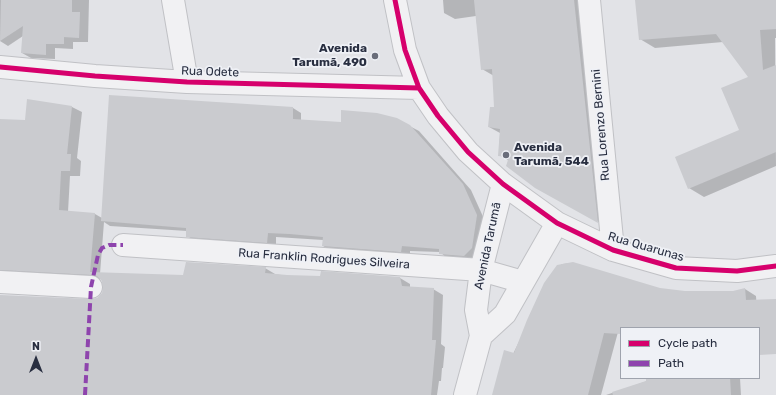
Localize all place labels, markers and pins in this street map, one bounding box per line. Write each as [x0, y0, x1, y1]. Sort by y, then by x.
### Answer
place label: Avenida Tarumã, 490 [292, 42, 367, 70]
marker: Avenida Tarumã, 490 [370, 51, 380, 61]
place label: Avenida Tarumã, 544 [514, 141, 589, 169]
marker: Avenida Tarumã, 544 [501, 150, 511, 160]

